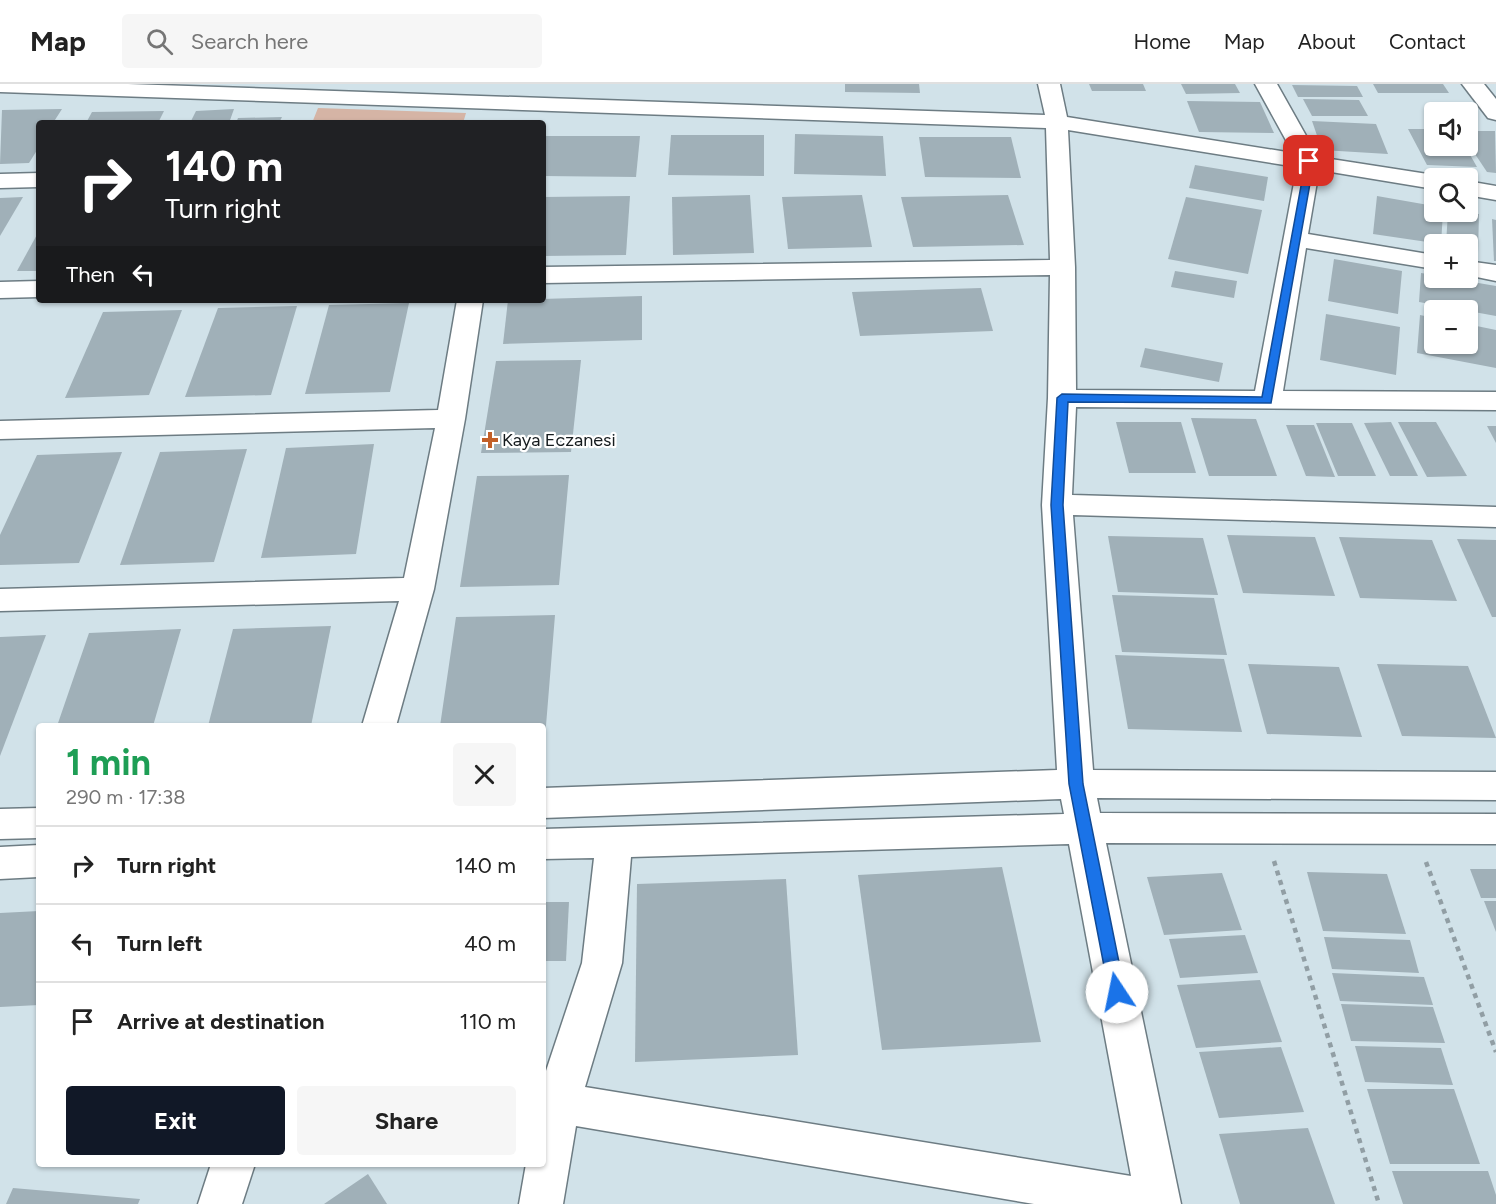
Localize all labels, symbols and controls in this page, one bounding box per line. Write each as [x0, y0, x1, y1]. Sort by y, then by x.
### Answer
search box [122, 14, 542, 68]
text: Map [30, 24, 86, 58]
icon: search [143, 25, 176, 58]
text: Search here [191, 28, 308, 55]
text: Home [1134, 29, 1191, 54]
text: Map [1224, 29, 1265, 54]
text: About [1298, 29, 1356, 54]
text: Contact [1389, 29, 1466, 54]
map controls [1424, 102, 1478, 354]
button: sound [1424, 102, 1478, 156]
pin [1283, 135, 1334, 186]
text: 140 m [165, 141, 283, 192]
icon: right [66, 144, 144, 222]
icon: arrive [1292, 144, 1325, 177]
button: search [1424, 168, 1478, 222]
text: Turn right [165, 192, 281, 225]
button: + [1424, 234, 1478, 288]
icon: left [127, 258, 160, 291]
text: Then [66, 261, 115, 288]
button: − [1424, 300, 1478, 354]
place label: Kaya Eczanesi [502, 429, 616, 451]
marker: Kaya Eczanesi [483, 433, 497, 447]
text: 1 min [66, 741, 151, 784]
button: close [453, 743, 516, 806]
text: 290 m · 17:38 [66, 785, 185, 809]
icon: right [66, 849, 99, 882]
text: Turn right [117, 852, 216, 879]
text: 140 m [455, 852, 516, 879]
icon: left [66, 927, 99, 960]
text: Turn left [117, 930, 203, 957]
text: 40 m [464, 930, 516, 957]
position arrow [1085, 960, 1149, 1024]
icon: arrive [66, 1005, 99, 1038]
text: Arrive at destination [117, 1008, 325, 1035]
text: 110 m [460, 1008, 516, 1035]
button: Exit [66, 1086, 285, 1155]
button: Share [297, 1086, 516, 1155]

